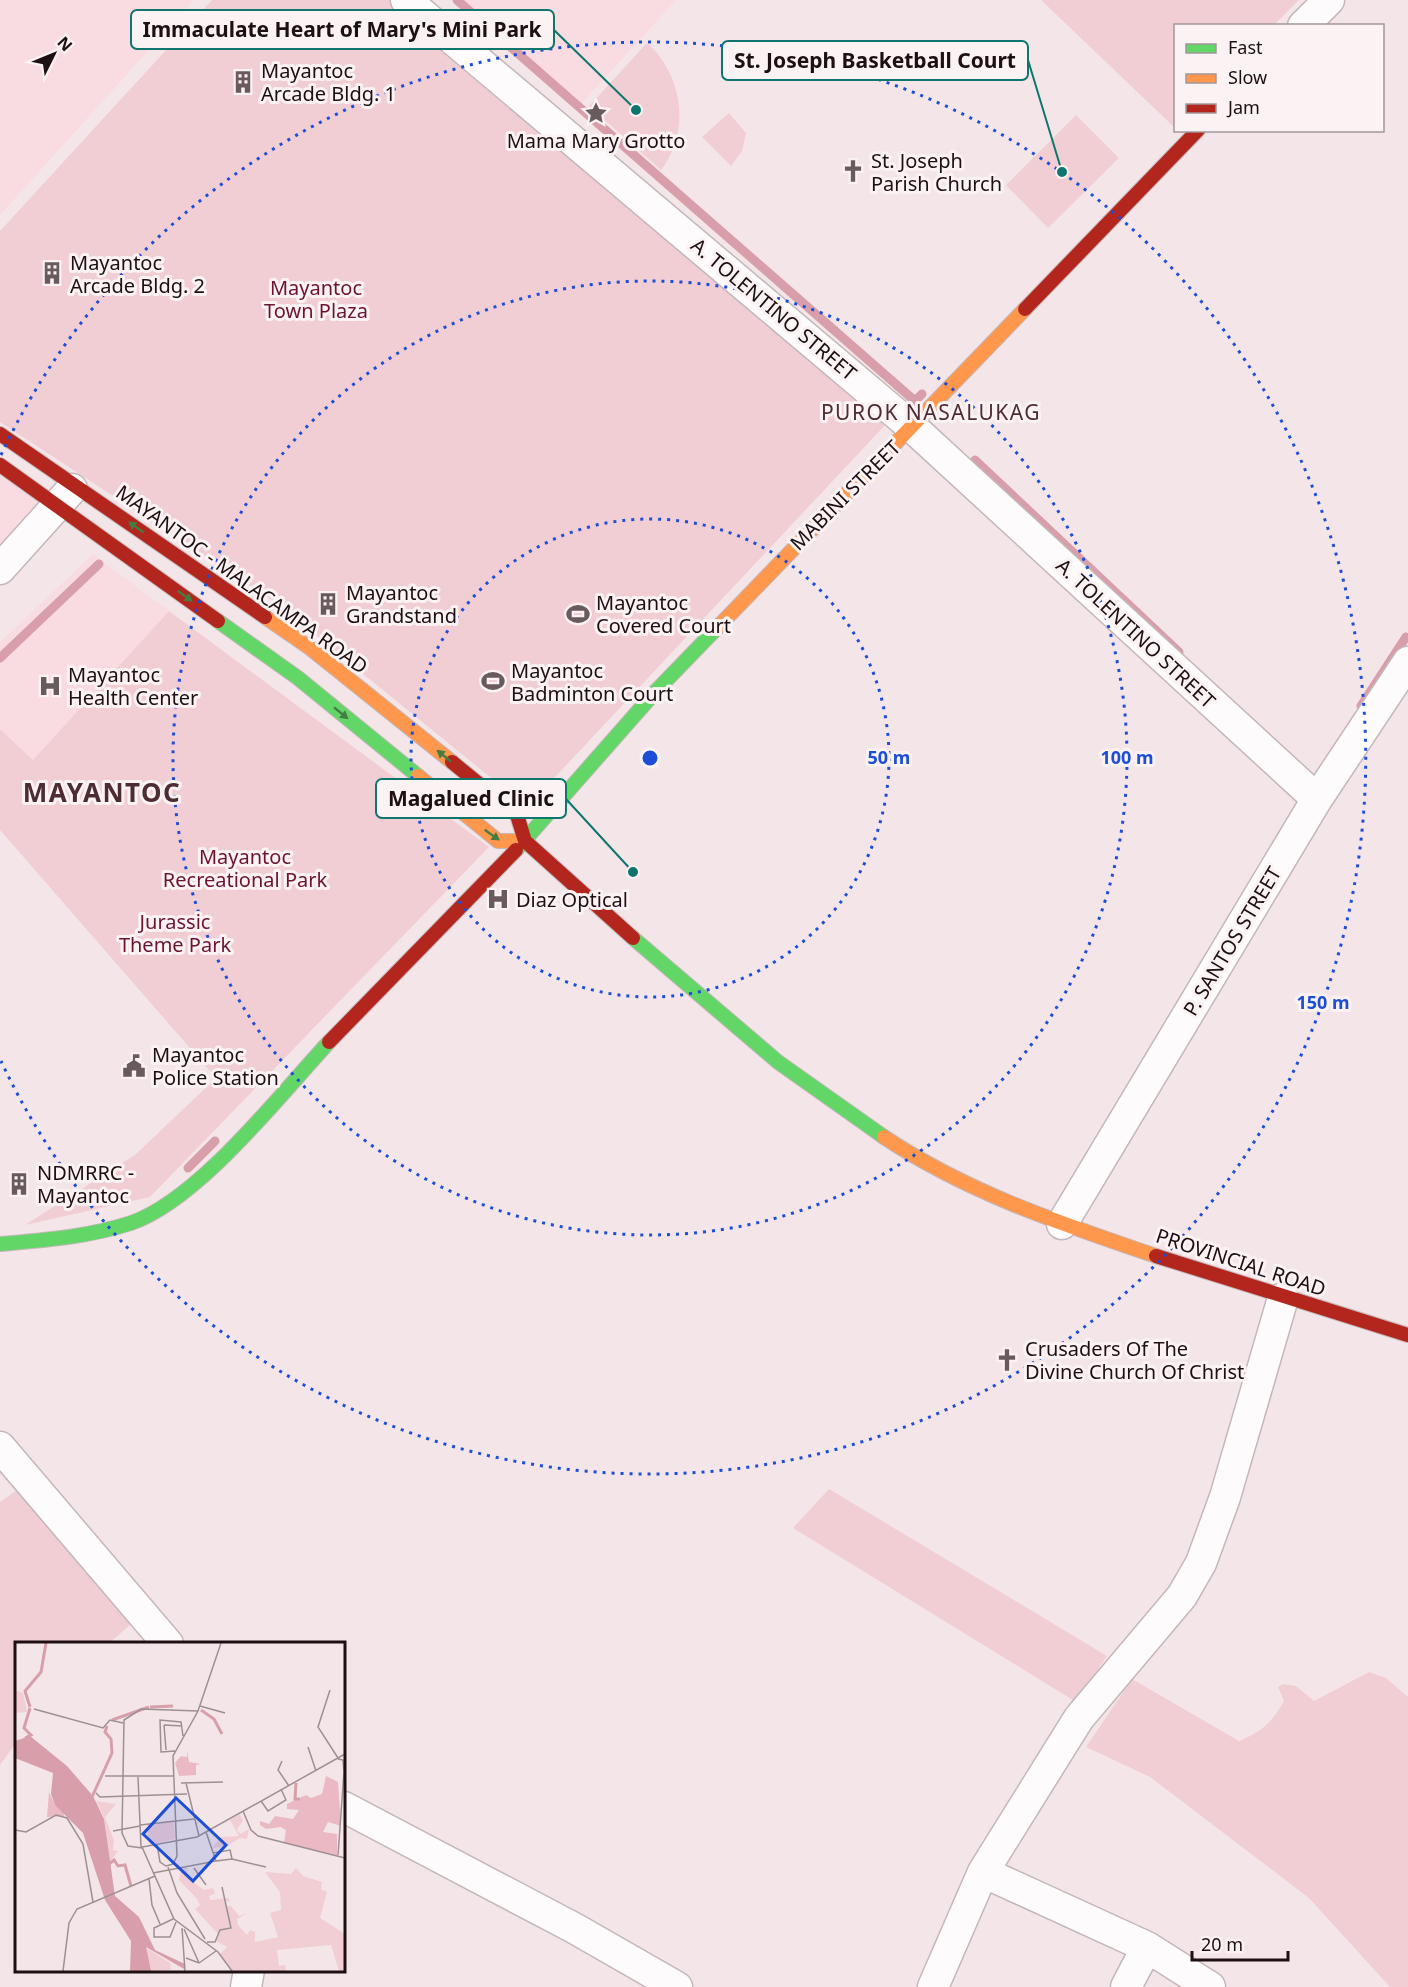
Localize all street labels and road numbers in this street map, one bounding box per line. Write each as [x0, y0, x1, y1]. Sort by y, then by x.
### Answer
street label: A. TOLENTINO STREET [686, 232, 862, 386]
street label: MABINI STREET [784, 434, 906, 556]
street label: MAYANTOC - MALACAMPA ROAD [111, 478, 373, 680]
street label: A. TOLENTINO STREET [1051, 552, 1221, 714]
street label: P. SANTOS STREET [1177, 861, 1287, 1021]
street label: PROVINCIAL ROAD [1153, 1222, 1329, 1302]

